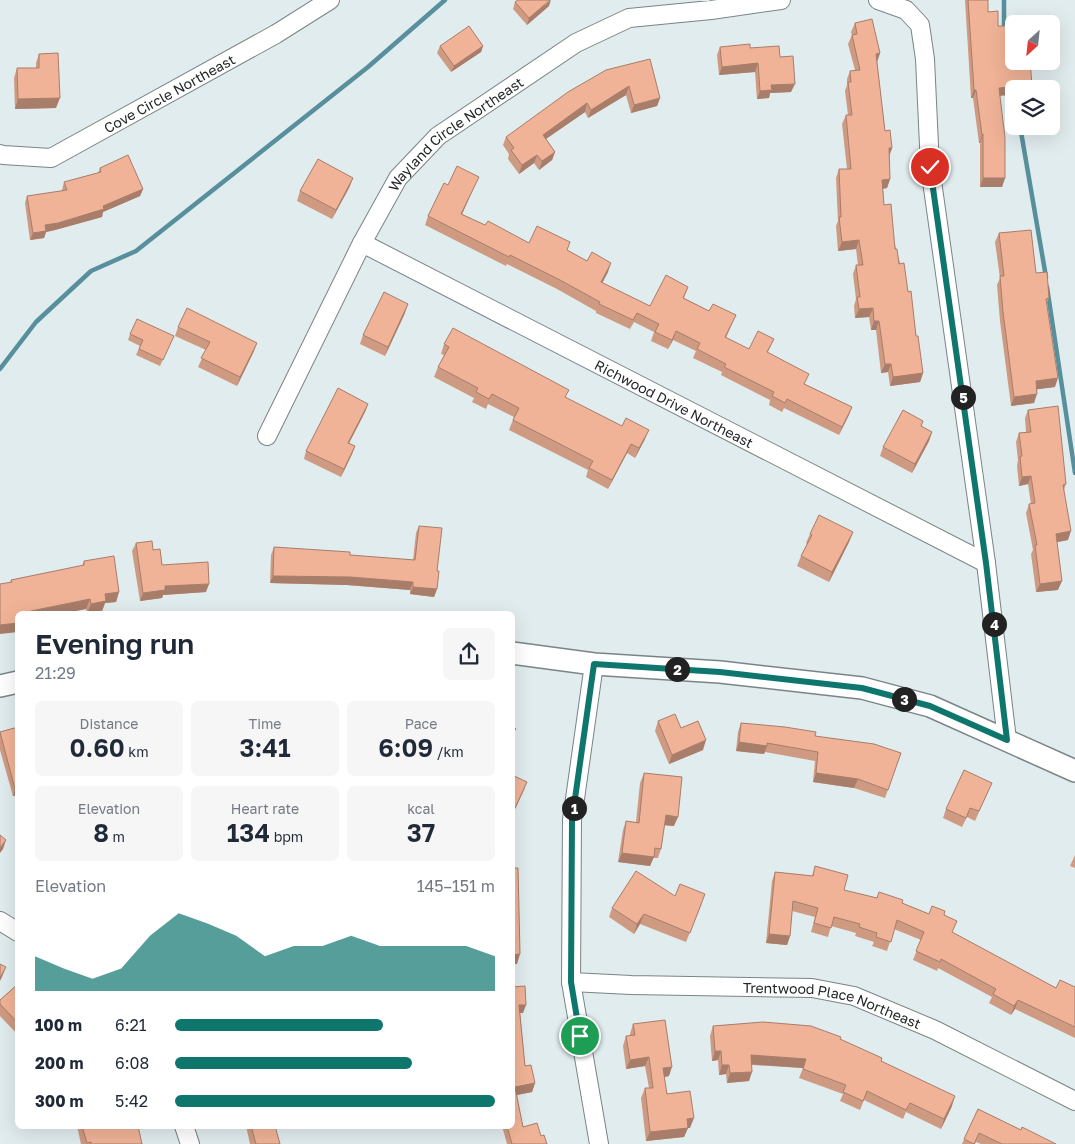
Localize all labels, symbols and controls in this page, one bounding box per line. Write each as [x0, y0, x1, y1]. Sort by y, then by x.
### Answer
north arrow [1005, 15, 1060, 70]
map controls [1005, 15, 1060, 135]
street label: Cove Circle Northeast [100, 50, 238, 136]
street label: Wayland Circle Northeast [384, 73, 526, 194]
button: layers [1005, 80, 1060, 135]
pin [909, 146, 951, 188]
icon: check [916, 153, 944, 181]
street label: Richwood Drive Northeast [592, 355, 756, 451]
pin: 5 [950, 384, 976, 410]
text: 5 [959, 389, 968, 406]
pin: 4 [982, 612, 1006, 636]
text: 4 [990, 616, 999, 633]
text: Evening run [35, 627, 194, 660]
button: share [443, 628, 495, 680]
pin: 2 [664, 656, 690, 682]
text: 2 [673, 661, 682, 678]
text: 21:29 [35, 663, 76, 683]
pin: 3 [892, 686, 916, 712]
text: 3 [900, 691, 909, 708]
text: Distance [80, 715, 138, 732]
text: Time [249, 715, 281, 732]
text: Pace [405, 715, 437, 732]
text: 0.60 [69, 732, 125, 763]
text: 3:41 [239, 732, 291, 763]
text: 6:09 [378, 732, 433, 763]
text: km [125, 743, 149, 760]
text: /km [433, 743, 464, 760]
pin: 1 [562, 796, 586, 820]
text: Elevation [78, 800, 140, 817]
text: Heart rate [231, 800, 299, 817]
text: kcal [407, 800, 435, 817]
text: 1 [571, 800, 578, 817]
text: 8 [93, 817, 109, 848]
text: 134 [227, 817, 270, 848]
text: 37 [407, 817, 435, 848]
text: m [109, 828, 125, 845]
text: bpm [270, 828, 303, 845]
text: Elevation [35, 876, 106, 896]
text: 145–151 m [417, 876, 495, 896]
street label: Trentwood Place Northeast [743, 978, 924, 1032]
text: 100 m [35, 1015, 82, 1035]
text: 6:21 [115, 1015, 147, 1035]
pin [559, 1015, 601, 1057]
icon: arrive [566, 1022, 594, 1050]
text: 200 m [35, 1053, 84, 1073]
text: 6:08 [115, 1053, 149, 1073]
text: 300 m [35, 1091, 84, 1111]
text: 5:42 [115, 1091, 148, 1111]

